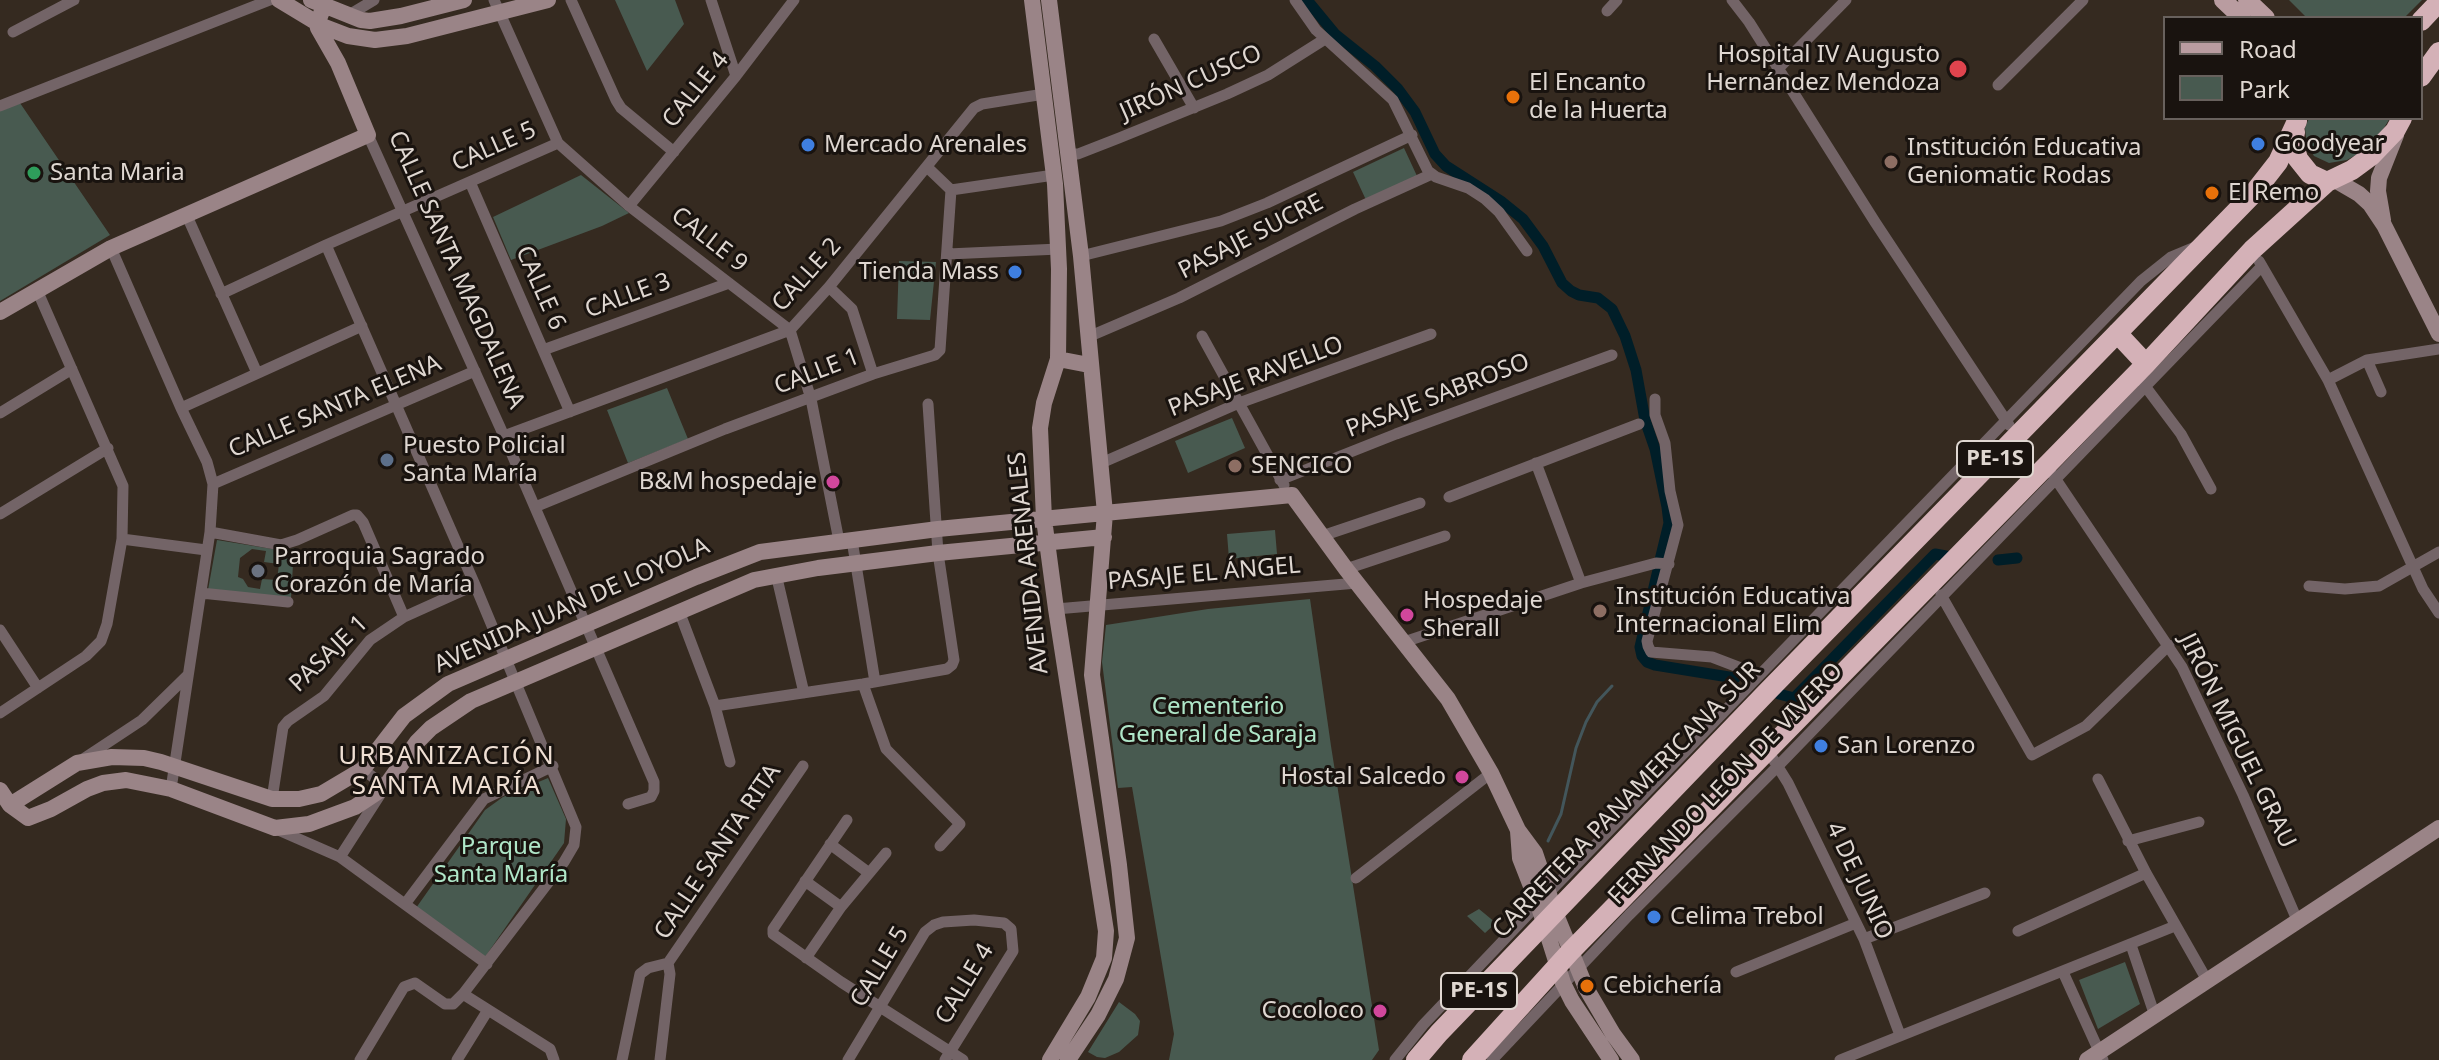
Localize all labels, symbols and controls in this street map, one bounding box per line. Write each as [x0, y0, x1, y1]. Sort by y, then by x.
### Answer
legend [2163, 16, 2423, 120]
text: Road [2239, 32, 2297, 65]
street label: JIRÓN CUSCO [1116, 39, 1266, 127]
place label: Hospital IV Augusto Hernández Mendoza [1706, 41, 1940, 97]
street label: CALLE 4 [657, 46, 735, 134]
marker: Hospital IV Augusto Hernández Mendoza [1947, 58, 1969, 80]
place label: El Encanto de la Huerta [1529, 69, 1668, 125]
text: Park [2239, 72, 2290, 105]
marker: El Encanto de la Huerta [1504, 88, 1522, 106]
street label: CALLE 5 [448, 116, 540, 178]
street label: CALLE SANTA MAGDALENA [382, 127, 530, 413]
place label: Goodyear [2274, 130, 2384, 158]
place label: Mercado Arenales [824, 131, 1027, 159]
place label: Institución Educativa Geniomatic Rodas [1907, 134, 2142, 190]
marker: Goodyear [2249, 135, 2267, 153]
marker: Mercado Arenales [799, 136, 817, 154]
marker: Institución Educativa Geniomatic Rodas [1882, 153, 1900, 171]
place label: Santa Maria [50, 159, 185, 187]
marker: Santa Maria [25, 164, 43, 182]
place label: El Remo [2228, 179, 2319, 207]
marker: El Remo [2203, 184, 2221, 202]
street label: PASAJE SUCRE [1174, 188, 1328, 286]
street label: CALLE 9 [665, 201, 753, 279]
street label: CALLE 2 [767, 232, 847, 318]
street label: CALLE 6 [509, 242, 571, 334]
place label: Tienda Mass [858, 258, 999, 286]
marker: Tienda Mass [1006, 263, 1024, 281]
street label: CALLE 3 [581, 267, 675, 325]
street label: PASAJE RAVELLO [1164, 330, 1348, 424]
street label: CALLE 1 [770, 343, 864, 401]
street label: PASAJE SABROSO [1342, 348, 1534, 444]
street label: CALLE SANTA ELENA [224, 349, 446, 465]
place label: Puesto Policial Santa María [403, 432, 566, 488]
road number: PE-1S [1957, 441, 2033, 477]
street label: AVENIDA ARENALES [1003, 450, 1055, 676]
marker: Puesto Policial Santa María [378, 451, 396, 469]
place label: SENCICO [1251, 452, 1352, 480]
marker: SENCICO [1226, 457, 1244, 475]
place label: B&M hospedaje [639, 468, 817, 496]
marker: B&M hospedaje [824, 473, 842, 491]
street label: AVENIDA JUAN DE LOYOLA [430, 532, 714, 680]
place label: Parroquia Sagrado Corazón de María [274, 543, 485, 599]
street label: PASAJE EL ÁNGEL [1106, 551, 1302, 597]
marker: Parroquia Sagrado Corazón de María [249, 562, 267, 580]
place label: Institución Educativa Internacional Elim [1616, 583, 1851, 639]
place label: Hospedaje Sherall [1423, 587, 1543, 643]
marker: Institución Educativa Internacional Elim [1591, 602, 1609, 620]
marker: Hospedaje Sherall [1398, 606, 1416, 624]
street label: PASAJE 1 [284, 610, 374, 698]
street label: JIRÓN MIGUEL GRAU [2173, 629, 2301, 853]
street label: CARRETERA PANAMERICANA SUR [1487, 656, 1767, 944]
street label: FERNANDO LEÓN DE VIVERO [1603, 657, 1849, 911]
park label: Cementerio General de Saraja [1119, 693, 1317, 749]
place label: San Lorenzo [1837, 732, 1975, 760]
marker: San Lorenzo [1812, 737, 1830, 755]
district label: URBANIZACIÓN SANTA MARÍA [338, 741, 556, 802]
street label: CALLE SANTA RITA [649, 759, 787, 945]
place label: Hostal Salcedo [1280, 763, 1446, 791]
marker: Hostal Salcedo [1453, 768, 1471, 786]
street label: 4 DE JUNIO [1819, 818, 1899, 944]
park label: Parque Santa María [434, 833, 568, 889]
place label: Celima Trebol [1670, 903, 1824, 931]
marker: Celima Trebol [1645, 908, 1663, 926]
street label: CALLE 5 [845, 921, 915, 1013]
street label: CALLE 4 [930, 938, 1000, 1030]
place label: Cebichería [1603, 972, 1722, 1000]
road number: PE-1S [1441, 973, 1517, 1009]
marker: Cebichería [1578, 977, 1596, 995]
place label: Cocoloco [1262, 997, 1364, 1025]
marker: Cocoloco [1371, 1002, 1389, 1020]

